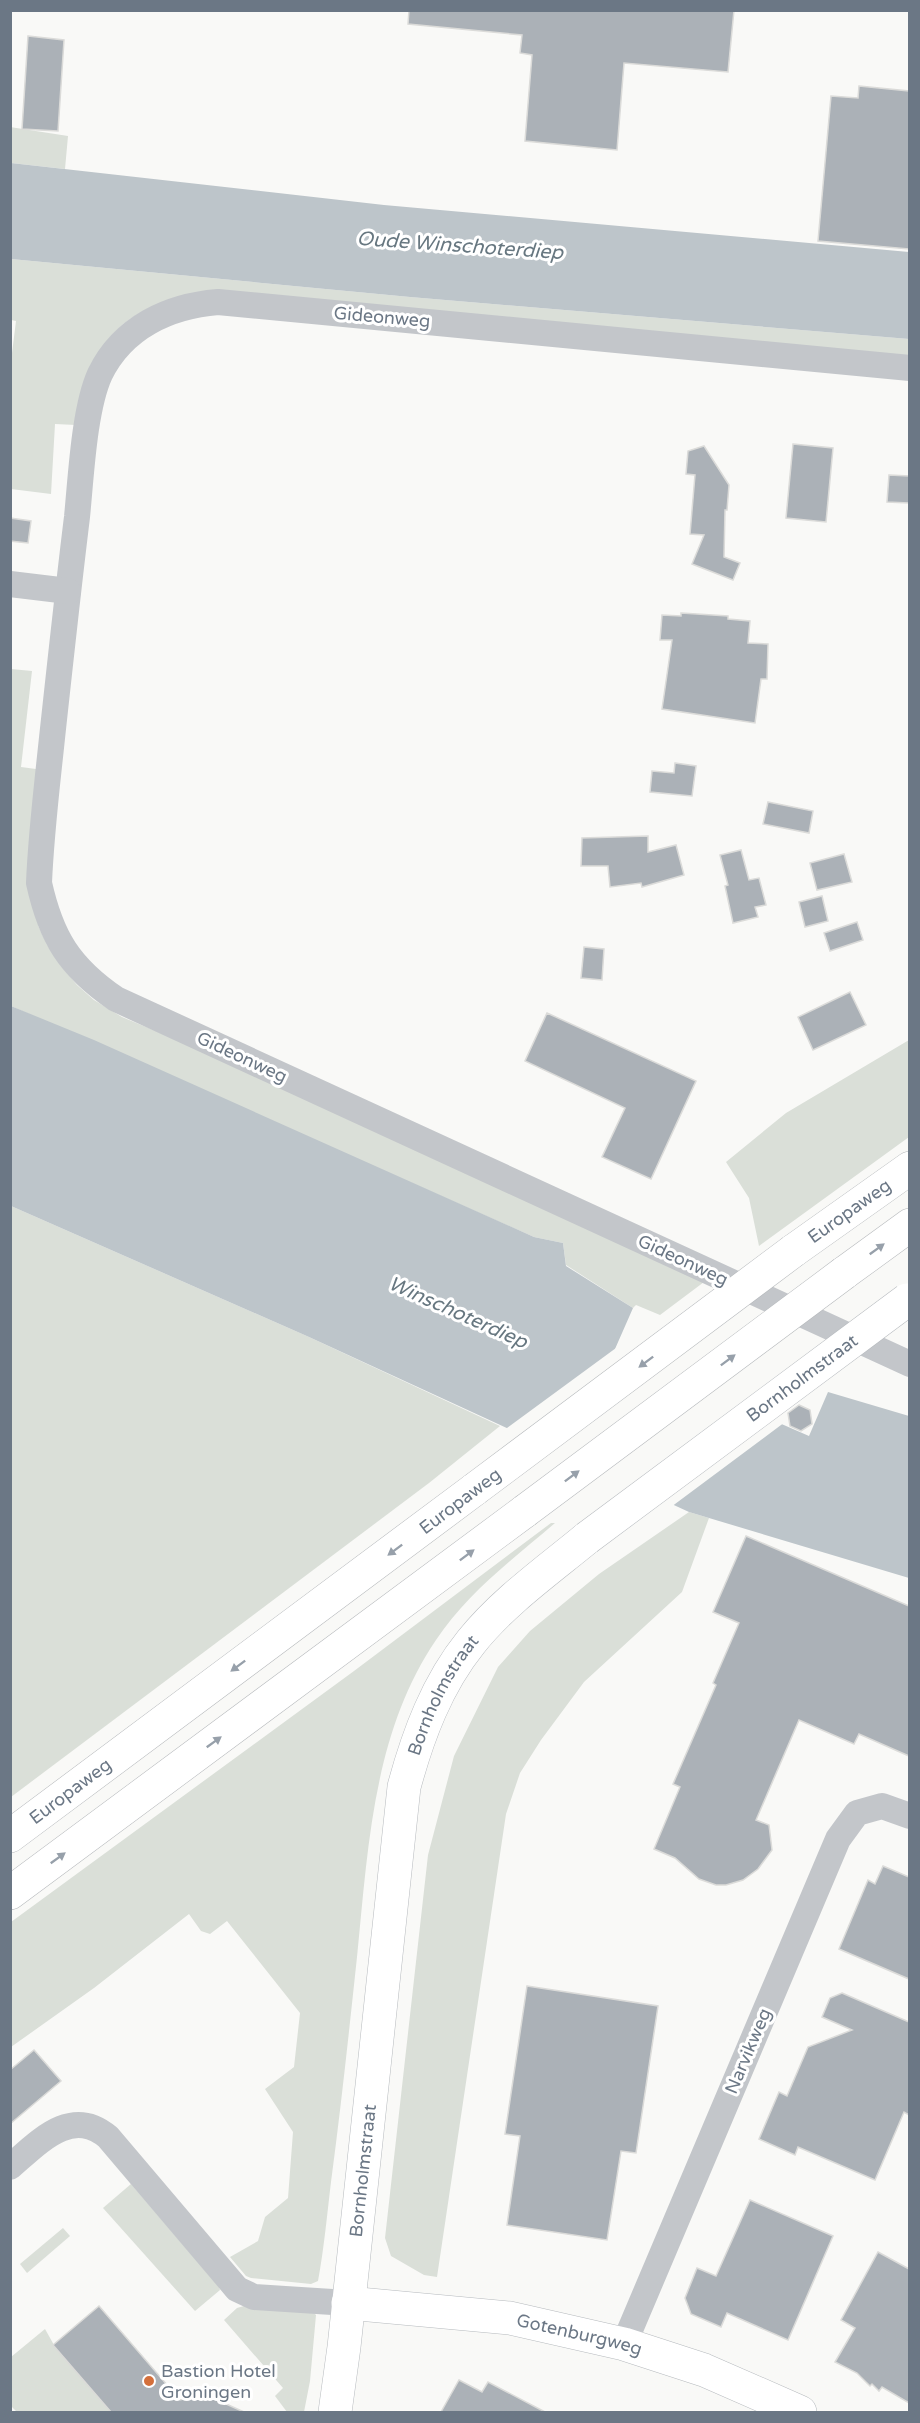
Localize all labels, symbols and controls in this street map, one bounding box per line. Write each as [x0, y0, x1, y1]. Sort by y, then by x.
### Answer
water label: Oude Winschoterdiep [356, 227, 565, 265]
street label: Gideonweg [333, 302, 431, 332]
street label: Gideonweg [193, 1027, 291, 1087]
street label: Europaweg [803, 1174, 895, 1248]
street label: Gideonweg [634, 1230, 732, 1290]
one-way arrow [868, 1243, 884, 1255]
water label: Winschoterdiep [384, 1272, 532, 1355]
street label: Bornholmstraat [742, 1329, 862, 1427]
one-way arrow [720, 1354, 735, 1366]
one-way arrow [638, 1355, 653, 1367]
street label: Europaweg [415, 1463, 505, 1539]
one-way arrow [564, 1471, 579, 1483]
one-way arrow [387, 1543, 402, 1555]
one-way arrow [458, 1549, 474, 1561]
street label: Bornholmstraat [403, 1630, 483, 1758]
one-way arrow [231, 1660, 247, 1672]
one-way arrow [206, 1736, 222, 1748]
street label: Europaweg [25, 1753, 115, 1829]
one-way arrow [49, 1852, 65, 1864]
street label: Narvikweg [720, 2005, 776, 2097]
street label: Bornholmstraat [345, 2103, 381, 2238]
street label: Gotenburgweg [514, 2309, 645, 2360]
place label: Bastion Hotel Groningen [161, 2360, 276, 2403]
marker: Bastion Hotel Groningen [142, 2374, 156, 2388]

